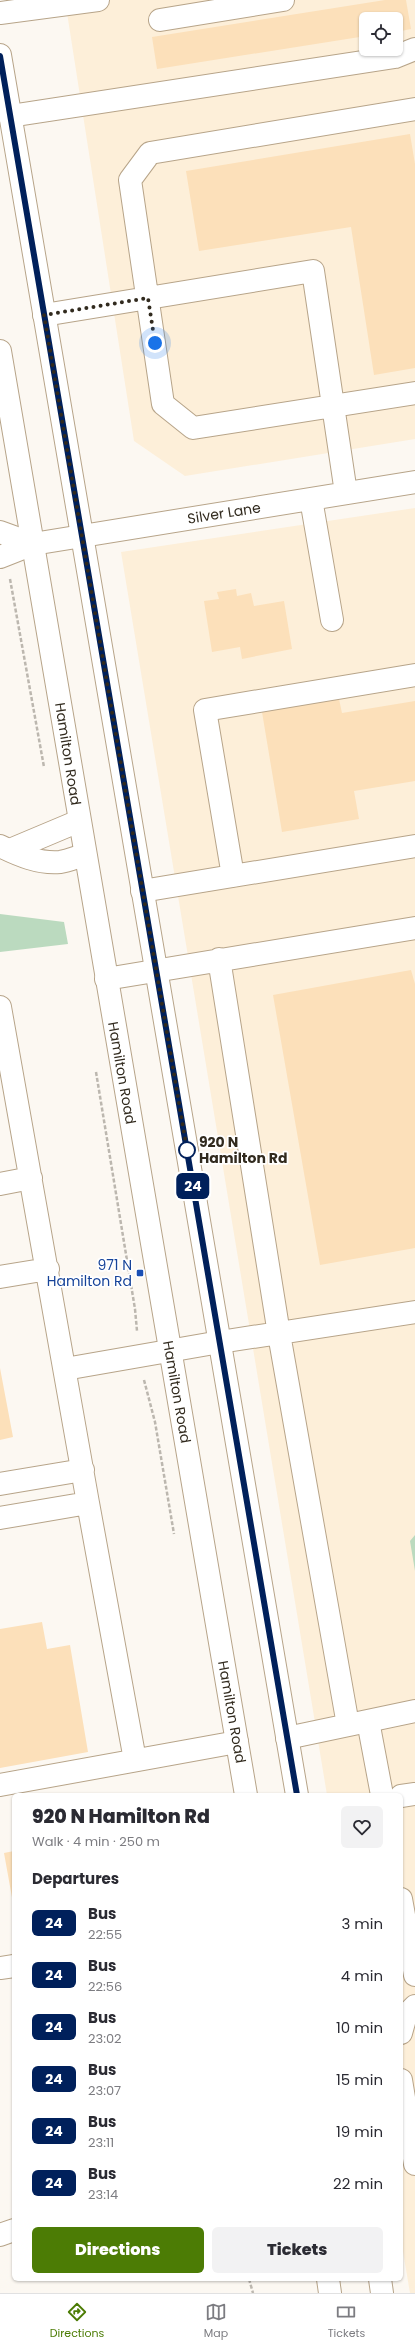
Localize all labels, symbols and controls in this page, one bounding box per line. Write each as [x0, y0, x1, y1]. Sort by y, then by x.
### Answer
map controls [359, 12, 403, 56]
button: locate [359, 12, 403, 56]
your location [145, 333, 165, 353]
street label: Silver Lane [186, 497, 262, 529]
street label: Hamilton Road [50, 701, 86, 807]
street label: Hamilton Road [103, 1020, 141, 1126]
place label: 920 N Hamilton Rd [199, 1132, 287, 1168]
marker: 920 N Hamilton Rd [178, 1141, 196, 1159]
line badge: 24 [175, 1173, 211, 1199]
text: 24 [184, 1176, 202, 1196]
place label: 971 N Hamilton Rd [47, 1255, 132, 1291]
marker: 971 N Hamilton Rd [135, 1268, 145, 1278]
street label: Hamilton Road [158, 1339, 196, 1445]
street label: Hamilton Road [213, 1659, 251, 1765]
text: 920 N Hamilton Rd [32, 1803, 210, 1830]
button: heart [341, 1806, 383, 1848]
text: Walk · 4 min · 250 m [32, 1832, 160, 1851]
text: Departures [32, 1868, 119, 1889]
text: Bus [88, 1903, 116, 1924]
text: 24 [45, 1913, 63, 1933]
text: 3 min [341, 1913, 383, 1934]
text: 22:55 [88, 1925, 122, 1944]
text: Bus [88, 1955, 116, 1976]
text: 24 [45, 1965, 63, 1985]
text: 4 min [341, 1965, 383, 1986]
text: 22:56 [88, 1977, 122, 1996]
text: Bus [88, 2007, 116, 2028]
text: 24 [45, 2017, 63, 2037]
text: 10 min [336, 2017, 383, 2038]
text: 23:02 [88, 2029, 122, 2048]
text: Bus [88, 2059, 116, 2080]
text: 24 [45, 2069, 63, 2089]
text: 15 min [336, 2069, 383, 2090]
text: 23:07 [88, 2081, 121, 2100]
text: Bus [88, 2111, 116, 2132]
text: 24 [45, 2121, 63, 2141]
text: 19 min [336, 2121, 383, 2142]
text: 23:11 [88, 2133, 114, 2152]
text: Bus [88, 2163, 116, 2184]
text: 24 [45, 2173, 63, 2193]
text: 22 min [333, 2173, 383, 2194]
text: 23:14 [88, 2185, 118, 2204]
button: Directions [32, 2227, 204, 2273]
button: Tickets [212, 2227, 383, 2273]
tab: Directions [50, 2301, 104, 2342]
tab: Map [204, 2301, 228, 2342]
tab: Tickets [328, 2301, 365, 2342]

